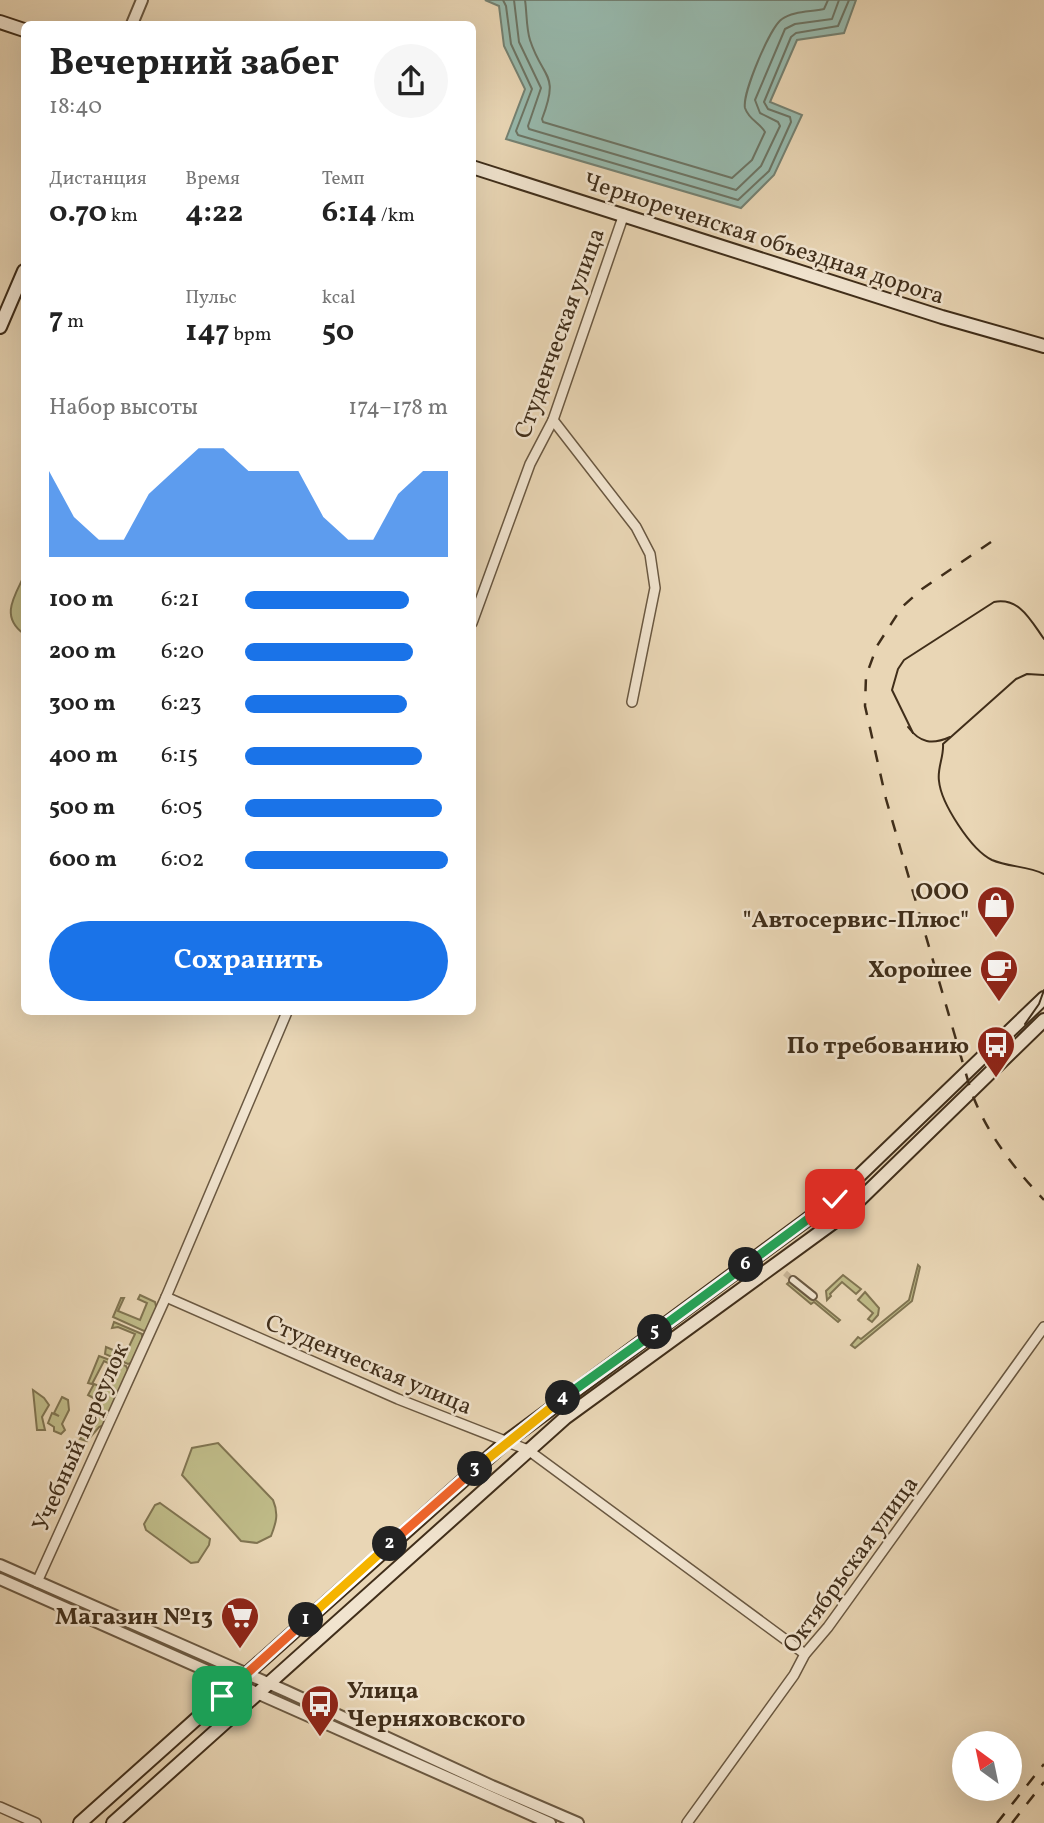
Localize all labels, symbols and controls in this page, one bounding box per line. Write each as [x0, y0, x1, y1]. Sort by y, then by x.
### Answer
text: Вечерний забег [49, 38, 339, 91]
button: share [374, 44, 448, 118]
text: 18:40 [49, 91, 102, 123]
street label: Чернореченская объездная дорога [578, 165, 949, 315]
text: Дистанция [49, 166, 147, 192]
text: Время [185, 166, 240, 192]
text: Темп [322, 166, 365, 192]
text: 0.70 [49, 192, 107, 234]
text: 4:22 [185, 192, 243, 234]
text: 6:14 [322, 192, 377, 234]
text: km [107, 203, 138, 229]
text: /km [377, 203, 415, 229]
street label: Студенческая улица [507, 224, 615, 444]
text: Пульс [185, 285, 237, 311]
text: kcal [322, 285, 355, 311]
text: 7 [49, 298, 63, 340]
text: m [63, 309, 84, 335]
text: 147 [185, 311, 230, 353]
text: 50 [322, 311, 354, 353]
text: bpm [230, 322, 272, 348]
text: Набор высоты [49, 392, 198, 424]
text: 174–178 m [348, 392, 448, 424]
text: 100 m [49, 584, 114, 616]
text: 6:21 [161, 584, 199, 616]
text: 200 m [49, 636, 116, 668]
text: 6:20 [161, 636, 204, 668]
text: 300 m [49, 688, 116, 720]
text: 6:23 [161, 688, 202, 720]
text: 400 m [49, 740, 118, 772]
text: 6:15 [161, 740, 198, 772]
text: 500 m [49, 792, 115, 824]
text: 6:05 [161, 792, 203, 824]
text: 600 m [49, 844, 117, 876]
text: 6:02 [161, 844, 204, 876]
place label: ООО "Автосервис-Плюс" [743, 876, 969, 938]
shop icon: ООО "Автосервис-Плюс" [975, 884, 1017, 939]
button: Сохранить [49, 921, 448, 1001]
cafe icon: Хорошее [978, 948, 1020, 1003]
place label: Хорошее [868, 954, 972, 988]
bus stop icon: По требованию [975, 1024, 1017, 1079]
place label: По требованию [787, 1030, 969, 1064]
pin [805, 1169, 865, 1229]
icon: check [816, 1180, 854, 1218]
pin: 6 [728, 1248, 764, 1282]
text: 6 [740, 1251, 751, 1277]
street label: Студенческая улица [259, 1307, 477, 1425]
pin: 5 [638, 1314, 672, 1350]
text: 5 [650, 1318, 659, 1344]
street label: Учебный переулок [25, 1338, 139, 1538]
pin: 4 [546, 1380, 580, 1416]
text: 4 [557, 1384, 568, 1410]
pin: 3 [458, 1452, 492, 1486]
text: 3 [470, 1455, 479, 1481]
street label: Октябрьская улица [776, 1469, 928, 1661]
pin: 2 [372, 1526, 408, 1562]
text: 2 [385, 1530, 394, 1556]
supermarket icon: Магазин №13 [219, 1595, 261, 1650]
place label: Магазин №13 [55, 1601, 213, 1635]
pin: 1 [288, 1602, 324, 1638]
text: 1 [302, 1606, 309, 1632]
pin [192, 1666, 252, 1726]
place label: Улица Черняховского [347, 1675, 525, 1737]
icon: arrive [203, 1677, 241, 1715]
bus stop icon: Улица Черняховского [299, 1683, 341, 1738]
north arrow [952, 1731, 1022, 1801]
map controls [952, 1731, 1022, 1801]

